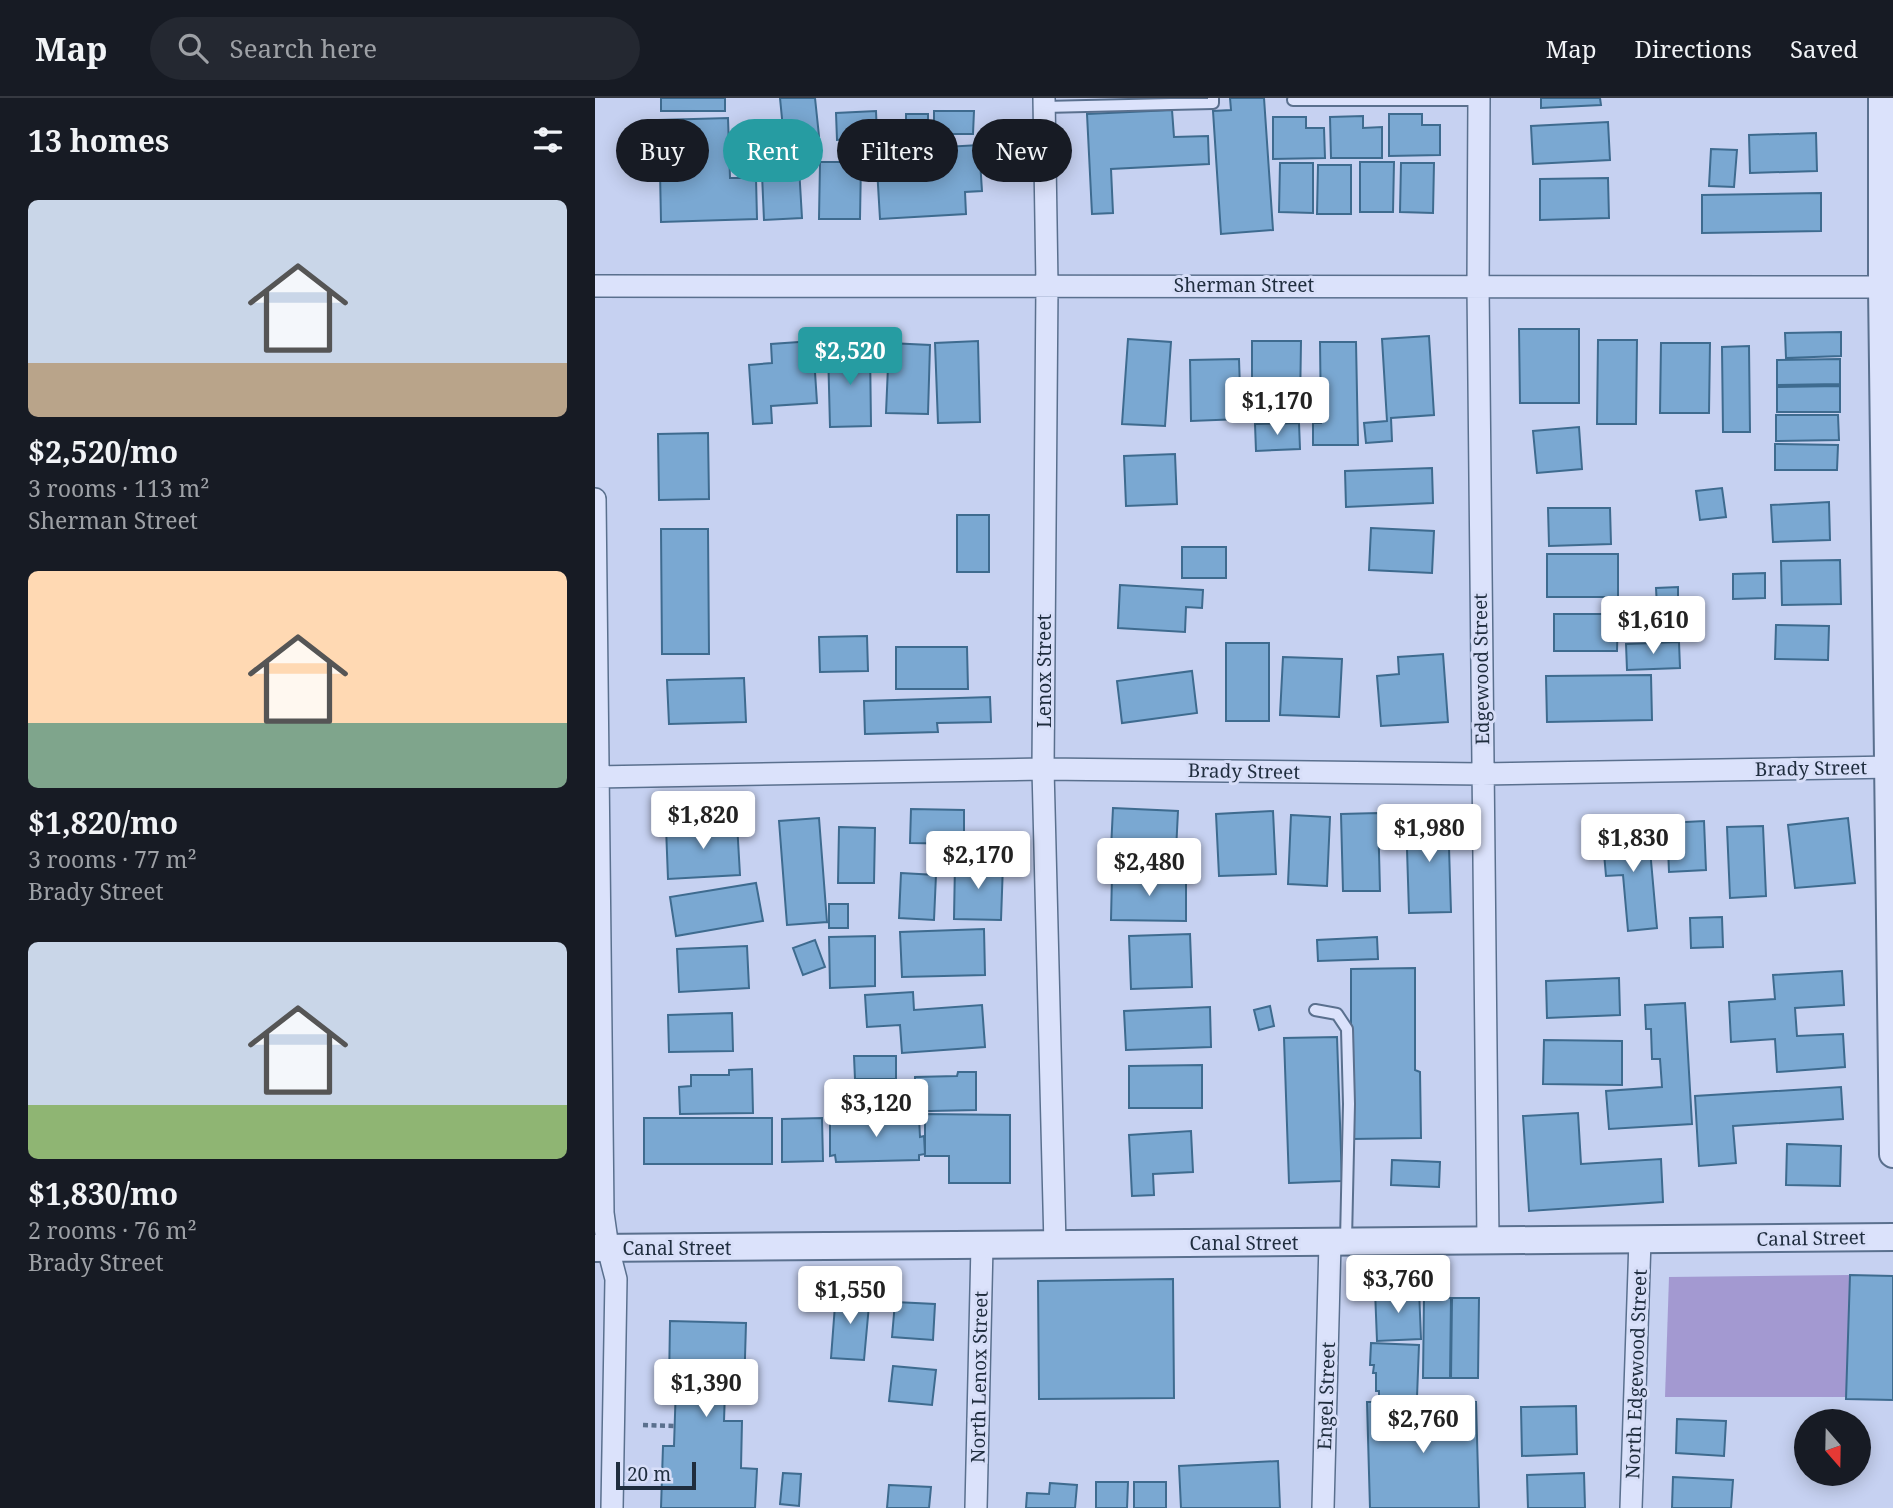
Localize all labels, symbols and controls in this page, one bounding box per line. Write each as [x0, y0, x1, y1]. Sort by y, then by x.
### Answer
search box [150, 17, 640, 80]
text: Map [35, 26, 108, 71]
icon: search [174, 29, 212, 67]
text: Search here [230, 30, 377, 66]
text: Map [1546, 32, 1597, 65]
text: Directions [1635, 32, 1752, 65]
text: Saved [1790, 32, 1858, 65]
chip: Buy [616, 119, 709, 182]
chip: Rent [723, 119, 823, 182]
chip: Filters [837, 119, 958, 182]
chip: New [972, 119, 1072, 182]
text: 13 homes [28, 120, 169, 161]
icon: filters [529, 121, 567, 159]
icon: home [235, 245, 361, 371]
street label: Sherman Street [1174, 272, 1314, 298]
pin: $2,520 [793, 328, 907, 387]
text: $2,520 [814, 334, 886, 366]
pin: $1,170 [1220, 378, 1334, 437]
text: $1,170 [1241, 384, 1313, 416]
text: $2,520/mo [28, 431, 178, 472]
text: 3 rooms · 113 m² [28, 472, 210, 504]
text: Sherman Street [28, 504, 198, 536]
street label: Edgewood Street [1467, 593, 1495, 745]
pin: $1,610 [1596, 596, 1710, 656]
text: $1,610 [1617, 603, 1689, 635]
street label: Lenox Street [1031, 614, 1057, 728]
icon: home [235, 616, 361, 742]
street label: Brady Street [1755, 754, 1868, 782]
street label: Brady Street [1188, 757, 1301, 785]
pin: $1,820 [646, 792, 760, 851]
text: $1,820 [667, 798, 739, 830]
text: $1,820/mo [28, 802, 178, 843]
pin: $1,980 [1372, 804, 1486, 864]
text: $1,980 [1393, 811, 1465, 843]
pin: $1,830 [1576, 814, 1690, 874]
text: $1,830 [1597, 821, 1669, 853]
pin: $2,170 [921, 832, 1035, 891]
text: $2,170 [942, 838, 1014, 870]
pin: $2,480 [1092, 838, 1206, 898]
text: 3 rooms · 77 m² [28, 843, 197, 875]
text: $2,480 [1113, 845, 1185, 877]
text: Brady Street [28, 875, 164, 907]
icon: home [235, 987, 361, 1113]
pin: $3,120 [819, 1080, 933, 1139]
text: $3,120 [840, 1086, 912, 1118]
text: $1,830/mo [28, 1173, 178, 1214]
text: 2 rooms · 76 m² [28, 1214, 197, 1246]
street label: Canal Street [1756, 1224, 1866, 1252]
street label: Canal Street [1189, 1230, 1299, 1256]
street label: Canal Street [622, 1235, 732, 1261]
text: Brady Street [28, 1246, 164, 1278]
pin: $3,760 [1341, 1256, 1455, 1315]
text: $3,760 [1362, 1262, 1434, 1294]
pin: $1,550 [793, 1266, 907, 1326]
street label: North Edgewood Street [1619, 1268, 1653, 1479]
text: $1,550 [814, 1273, 886, 1305]
street label: North Lenox Street [964, 1290, 994, 1463]
street label: Engel Street [1311, 1341, 1341, 1451]
pin: $1,390 [649, 1360, 763, 1419]
text: $1,390 [670, 1366, 742, 1398]
pin: $2,760 [1366, 1396, 1480, 1455]
text: $2,760 [1387, 1402, 1459, 1434]
north arrow [1794, 1409, 1871, 1486]
map controls [1794, 1409, 1871, 1486]
scale bar [616, 1459, 697, 1491]
text: 20 m [627, 1461, 671, 1487]

